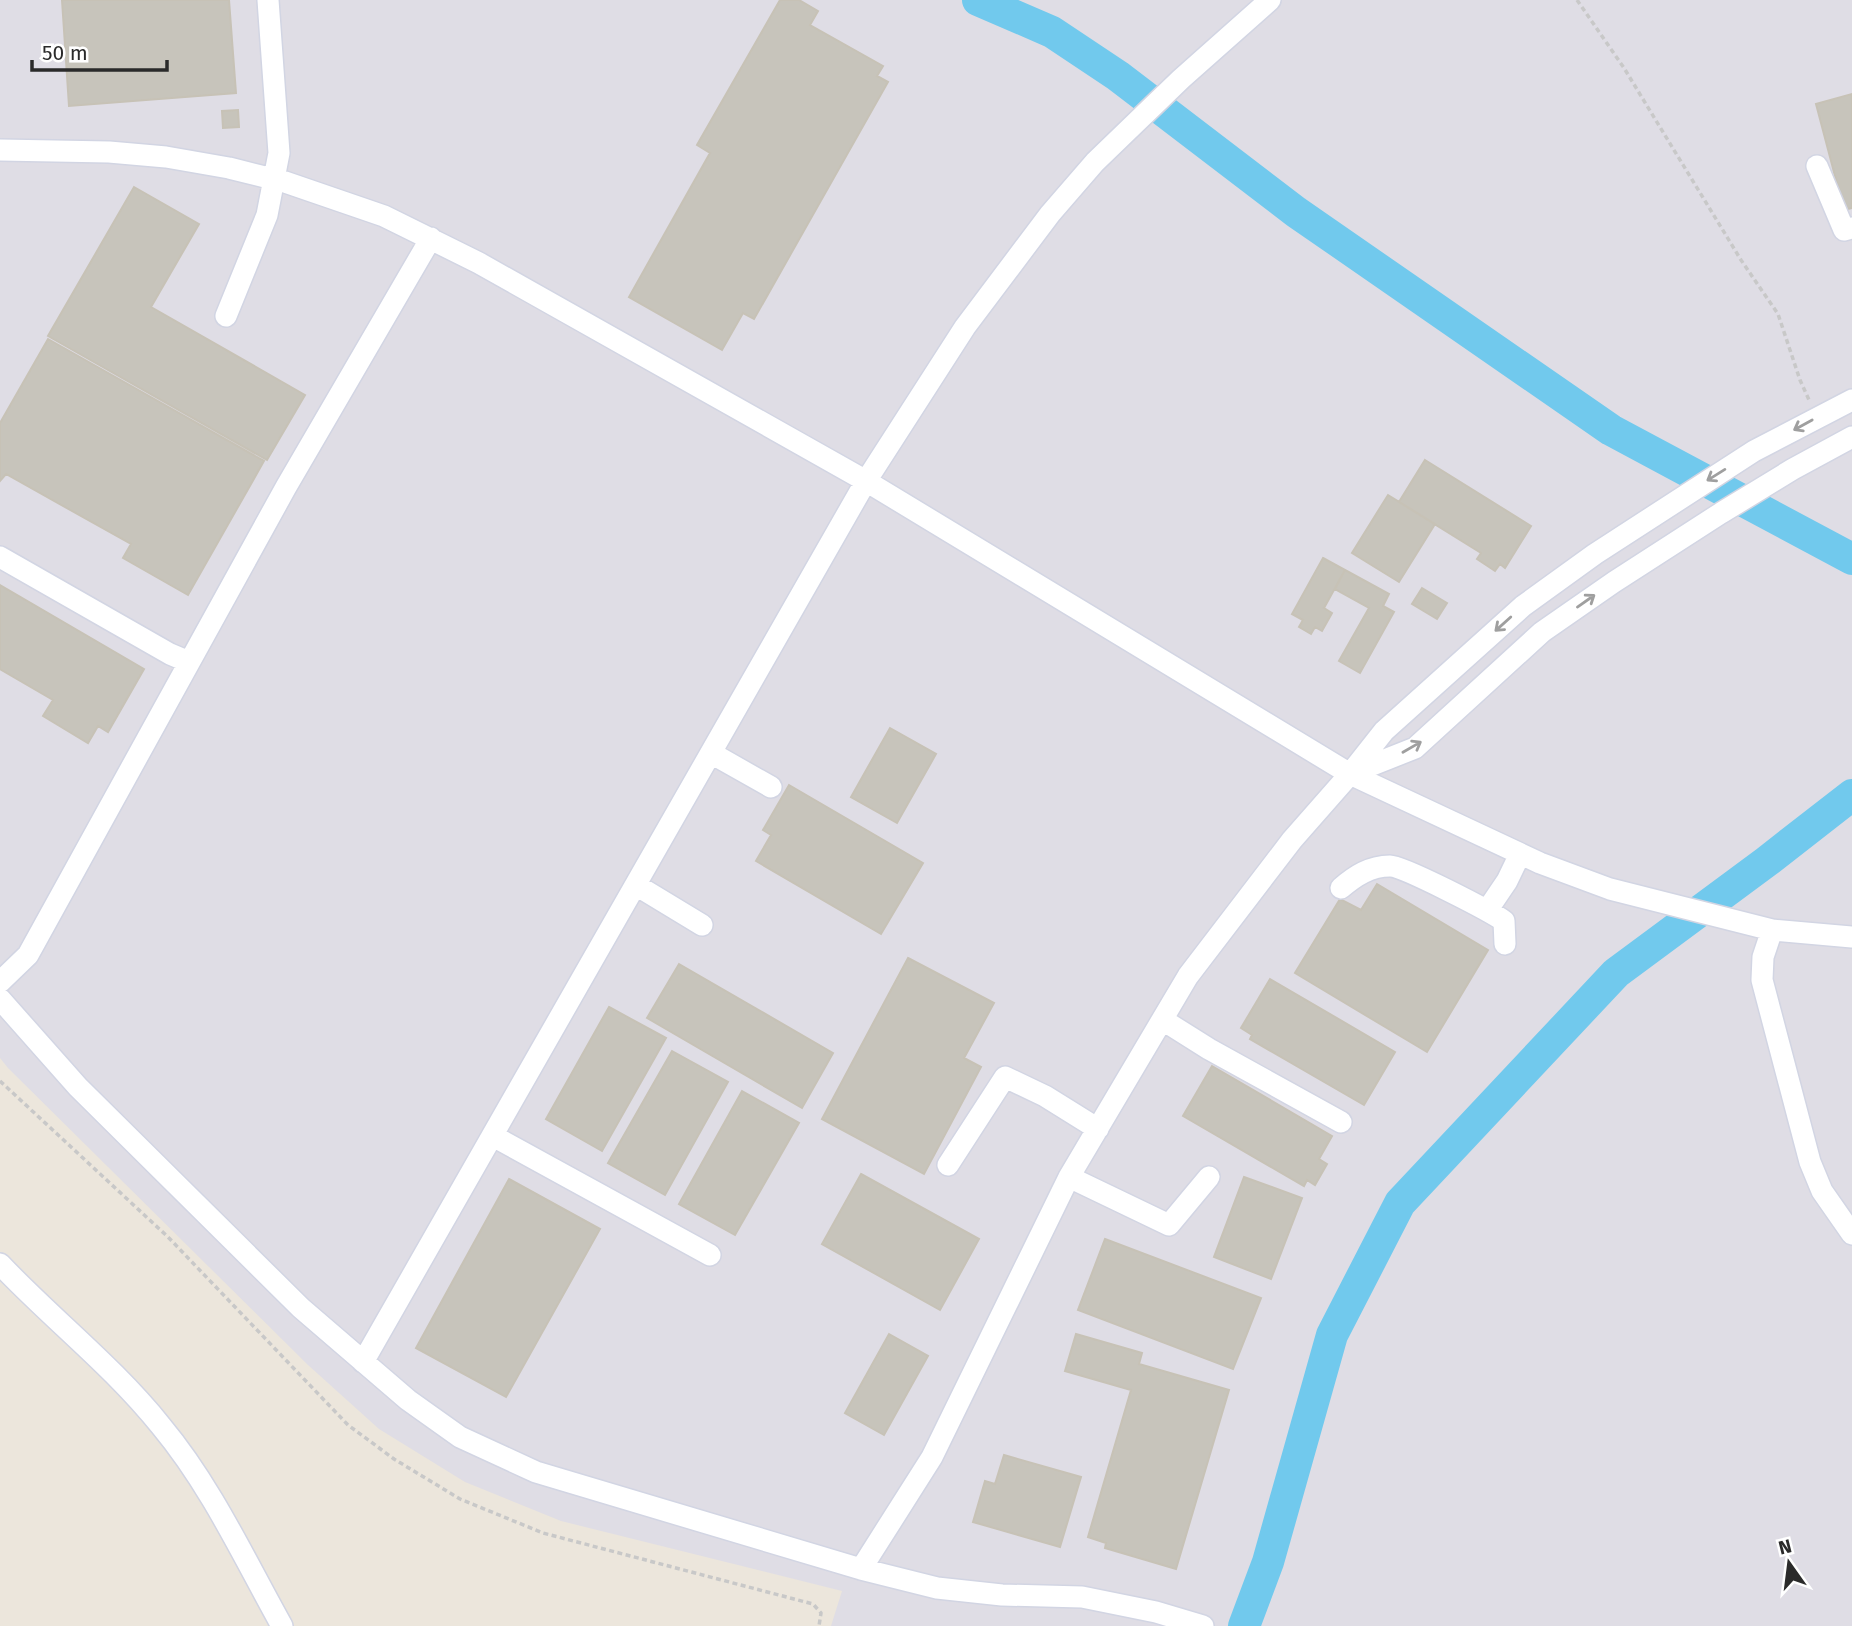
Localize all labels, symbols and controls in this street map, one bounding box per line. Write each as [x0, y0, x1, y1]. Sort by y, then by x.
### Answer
scale bar [32, 28, 166, 72]
text: 50 m [42, 40, 88, 66]
one-way arrow [1793, 419, 1814, 432]
one-way arrow [1707, 469, 1727, 483]
one-way arrow [1576, 594, 1595, 608]
one-way arrow [1494, 616, 1512, 632]
one-way arrow [1402, 740, 1422, 754]
north arrow [1754, 1528, 1824, 1598]
text: N [1776, 1534, 1794, 1560]

